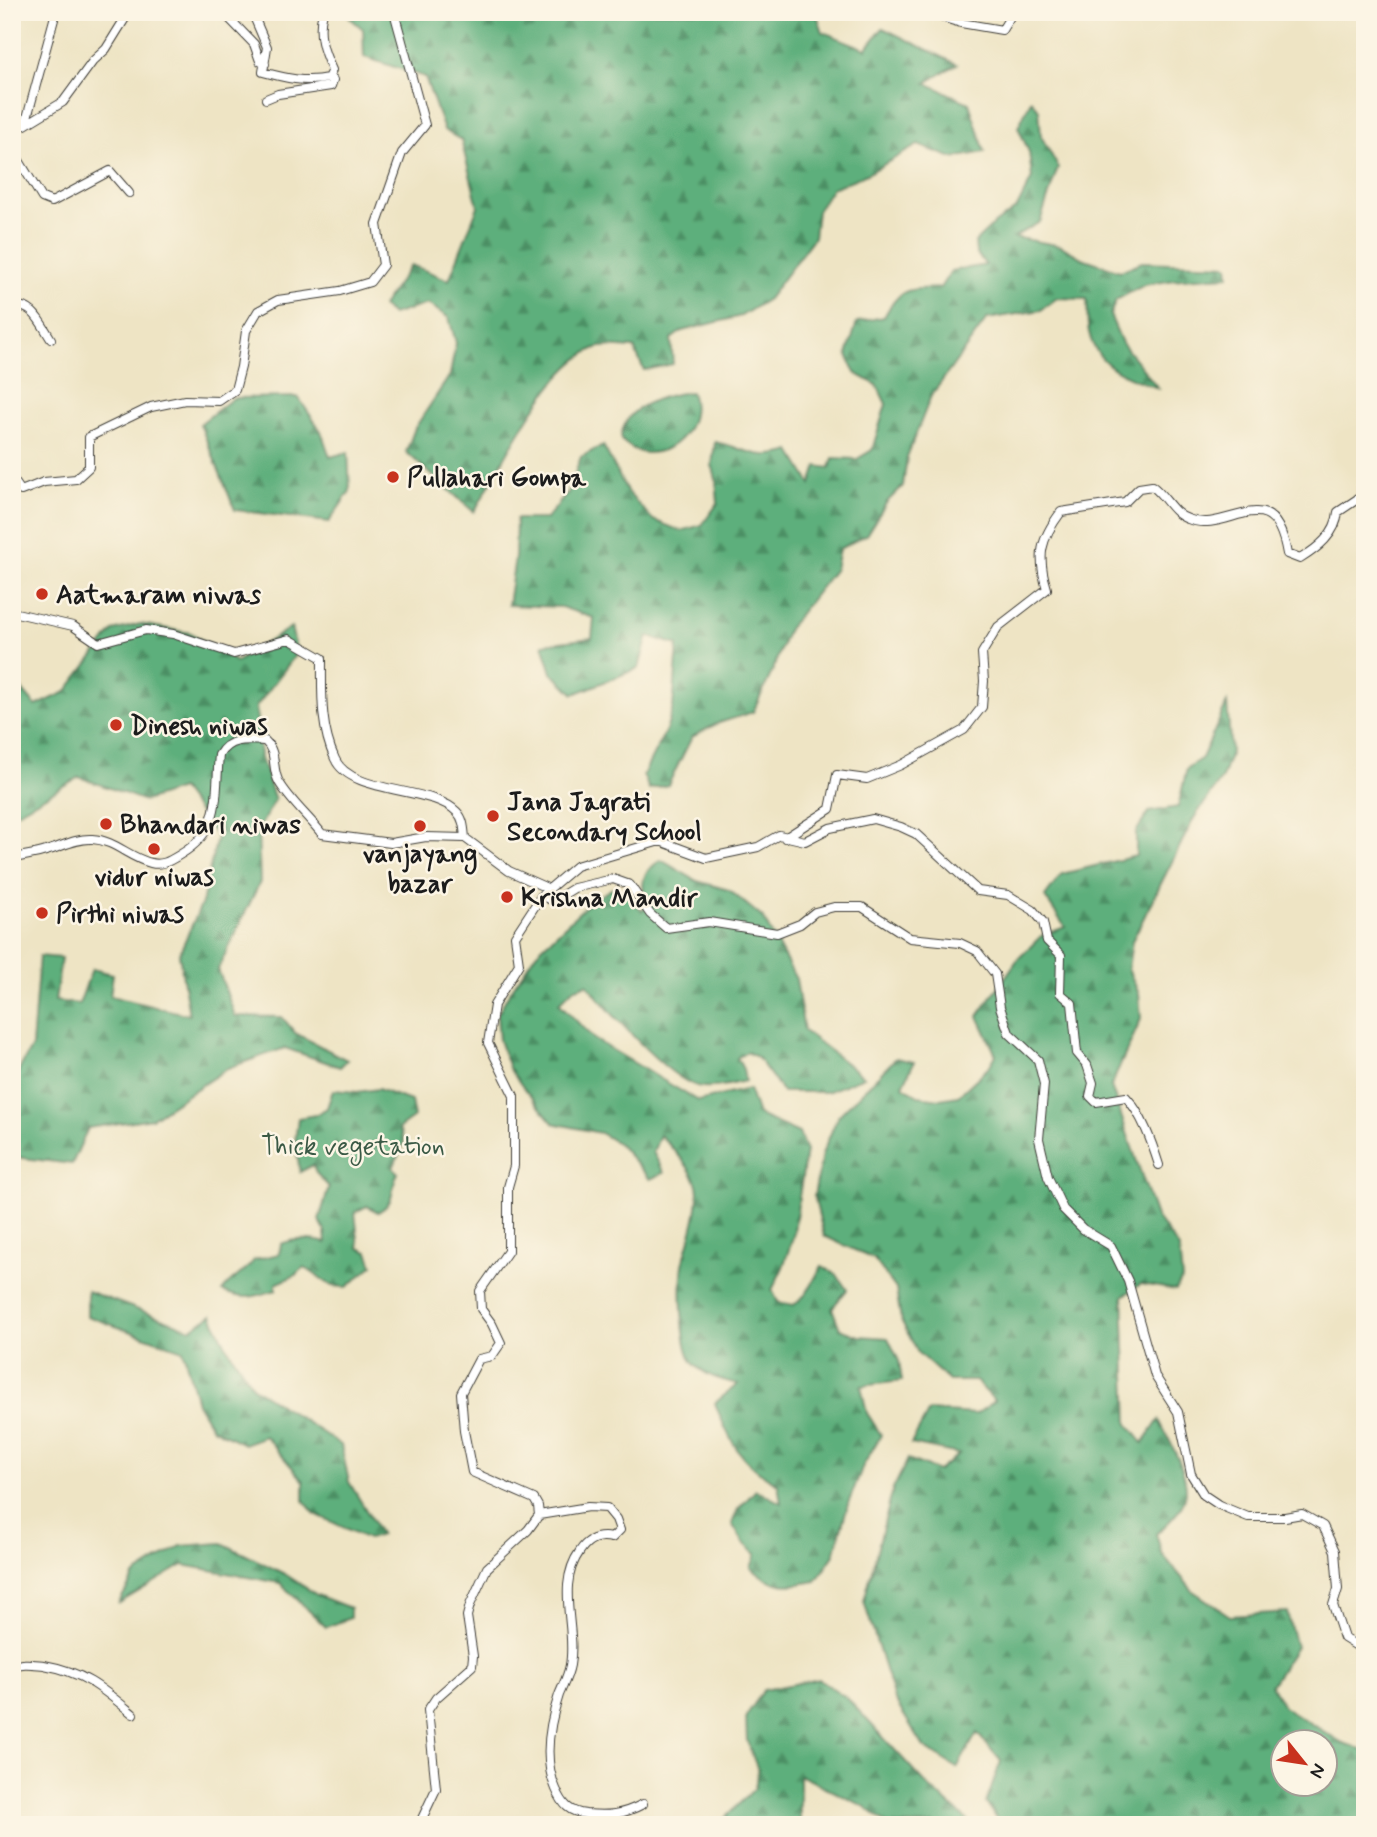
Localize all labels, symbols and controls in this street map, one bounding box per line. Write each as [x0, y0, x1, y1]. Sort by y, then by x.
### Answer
place label: Pullahari Gompa [407, 462, 587, 496]
marker: Pullahari Gompa [385, 469, 401, 485]
place label: Aatmaram niwas [56, 579, 262, 613]
marker: Aatmaram niwas [34, 586, 50, 602]
place label: Dinesh niwas [130, 710, 268, 744]
marker: Dinesh niwas [108, 717, 124, 733]
place label: Jana Jagrati Secondary School [507, 786, 702, 850]
marker: Jana Jagrati Secondary School [485, 808, 501, 824]
place label: Bhandari niwas [120, 809, 301, 843]
marker: Bhandari niwas [98, 816, 114, 832]
marker: vanjayang bazar [412, 818, 428, 834]
place label: vanjayang bazar [362, 838, 478, 902]
marker: vidur niwas [146, 841, 162, 857]
place label: vidur niwas [94, 861, 214, 895]
place label: Krishna Mandir [521, 882, 699, 916]
marker: Krishna Mandir [499, 889, 515, 905]
place label: Pirthi niwas [56, 898, 184, 932]
marker: Pirthi niwas [34, 905, 50, 921]
park label: Thick vegetation [261, 1130, 445, 1166]
north arrow [1268, 1728, 1338, 1798]
text: N [1303, 1759, 1331, 1782]

